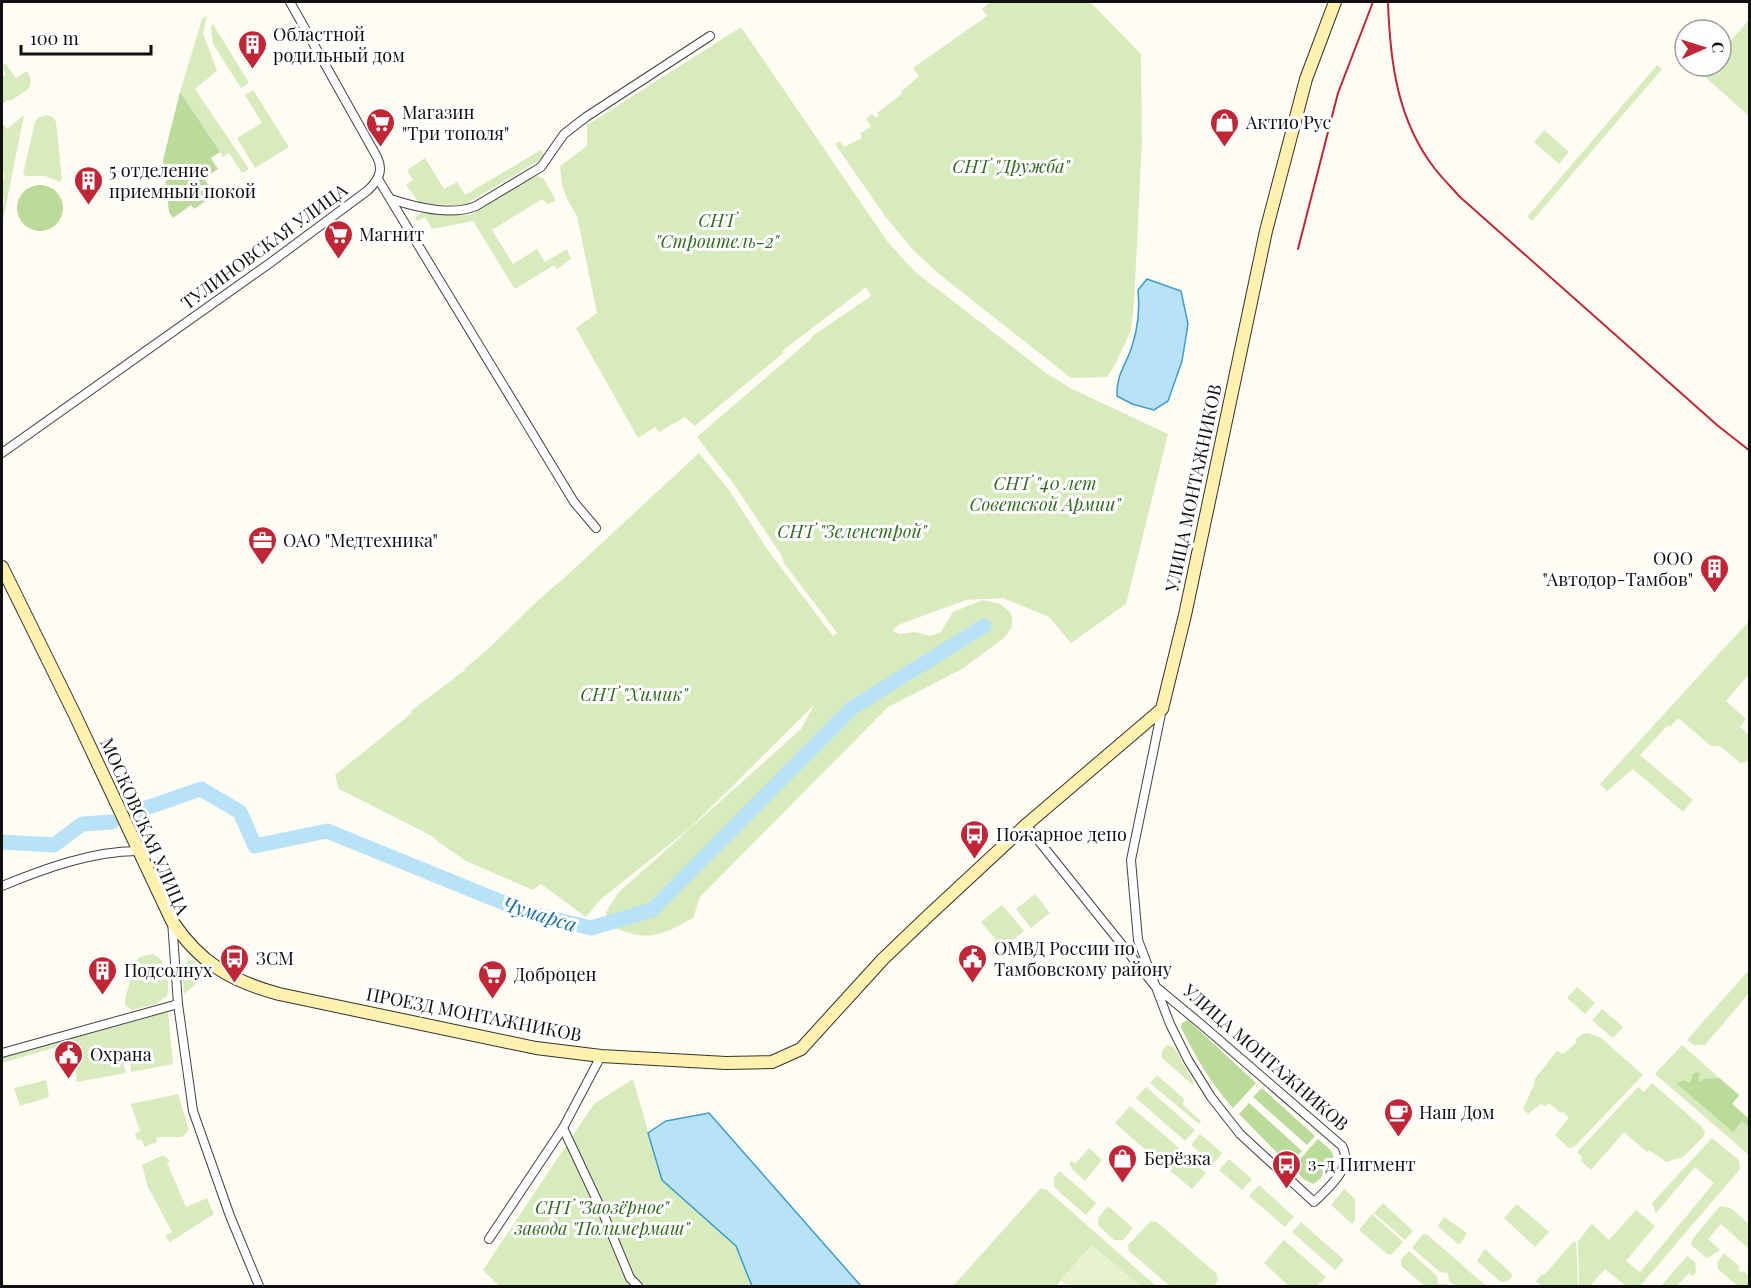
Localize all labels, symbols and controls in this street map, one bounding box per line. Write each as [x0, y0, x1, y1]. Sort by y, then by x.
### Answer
scale bar [21, 18, 152, 56]
north arrow [1673, 18, 1733, 78]
place label: Областной родильный дом [273, 22, 405, 67]
text: 100 m [30, 26, 79, 50]
building icon: Областной родильный дом [236, 28, 268, 70]
text: С [1708, 41, 1729, 53]
place label: Магазин "Три тополя" [402, 100, 509, 145]
supermarket icon: Магазин "Три тополя" [365, 106, 397, 148]
shop icon: Актио Рус [1209, 106, 1241, 148]
place label: Актио Рус [1245, 110, 1332, 134]
park label: СНТ "Дружба" [952, 154, 1071, 178]
place label: 5 отделение приемный покой [109, 158, 256, 203]
building icon: 5 отделение приемный покой [72, 164, 104, 206]
street label: ТУЛИНОВСКАЯ УЛИЦА [176, 177, 352, 314]
park label: СНТ "Строитель-2" [655, 208, 781, 253]
supermarket icon: Магнит [322, 218, 354, 260]
place label: Магнит [359, 222, 424, 246]
street label: УЛИЦА МОНТАЖНИКОВ [1159, 382, 1227, 595]
park label: СНТ "40 лет Советской Армии" [969, 471, 1122, 516]
park label: СНТ "Зеленстрой" [777, 519, 928, 543]
office icon: ОАО "Медтехника" [246, 524, 278, 566]
place label: ОАО "Медтехника" [283, 528, 438, 552]
place label: ООО "Автодор-Тамбов" [1542, 546, 1693, 591]
building icon: ООО "Автодор-Тамбов" [1698, 552, 1730, 594]
park label: СНТ "Химик" [580, 682, 689, 706]
street label: МОСКОВСКАЯ УЛИЦА [95, 734, 195, 919]
bus stop icon: Пожарное депо [959, 818, 991, 860]
place label: Пожарное депо [996, 822, 1127, 846]
water label: Чумарса [500, 889, 580, 937]
place label: ОМВД России по Тамбовскому району [994, 936, 1172, 981]
bus stop icon: ЗСМ [219, 942, 251, 984]
public building icon: ОМВД России по Тамбовскому району [957, 942, 989, 984]
place label: ЗСМ [256, 946, 294, 970]
building icon: Подсолнух [87, 954, 119, 996]
place label: Подсолнух [124, 958, 213, 982]
supermarket icon: Доброцен [477, 958, 509, 1000]
place label: Доброцен [514, 962, 597, 986]
street label: УЛИЦА МОНТАЖНИКОВ [1177, 978, 1354, 1136]
street label: ПРОЕЗД МОНТАЖНИКОВ [364, 981, 584, 1047]
public building icon: Охрана [53, 1038, 85, 1080]
place label: Охрана [90, 1042, 152, 1066]
cafe icon: Наш Дом [1382, 1096, 1414, 1138]
place label: Наш Дом [1419, 1100, 1495, 1124]
shop icon: Берёзка [1107, 1142, 1139, 1184]
place label: Берёзка [1144, 1146, 1211, 1170]
bus stop icon: з-д Пигмент [1271, 1148, 1303, 1190]
place label: з-д Пигмент [1308, 1152, 1415, 1176]
park label: СНТ "Заозёрное" завода "Полимермаш" [513, 1195, 691, 1240]

